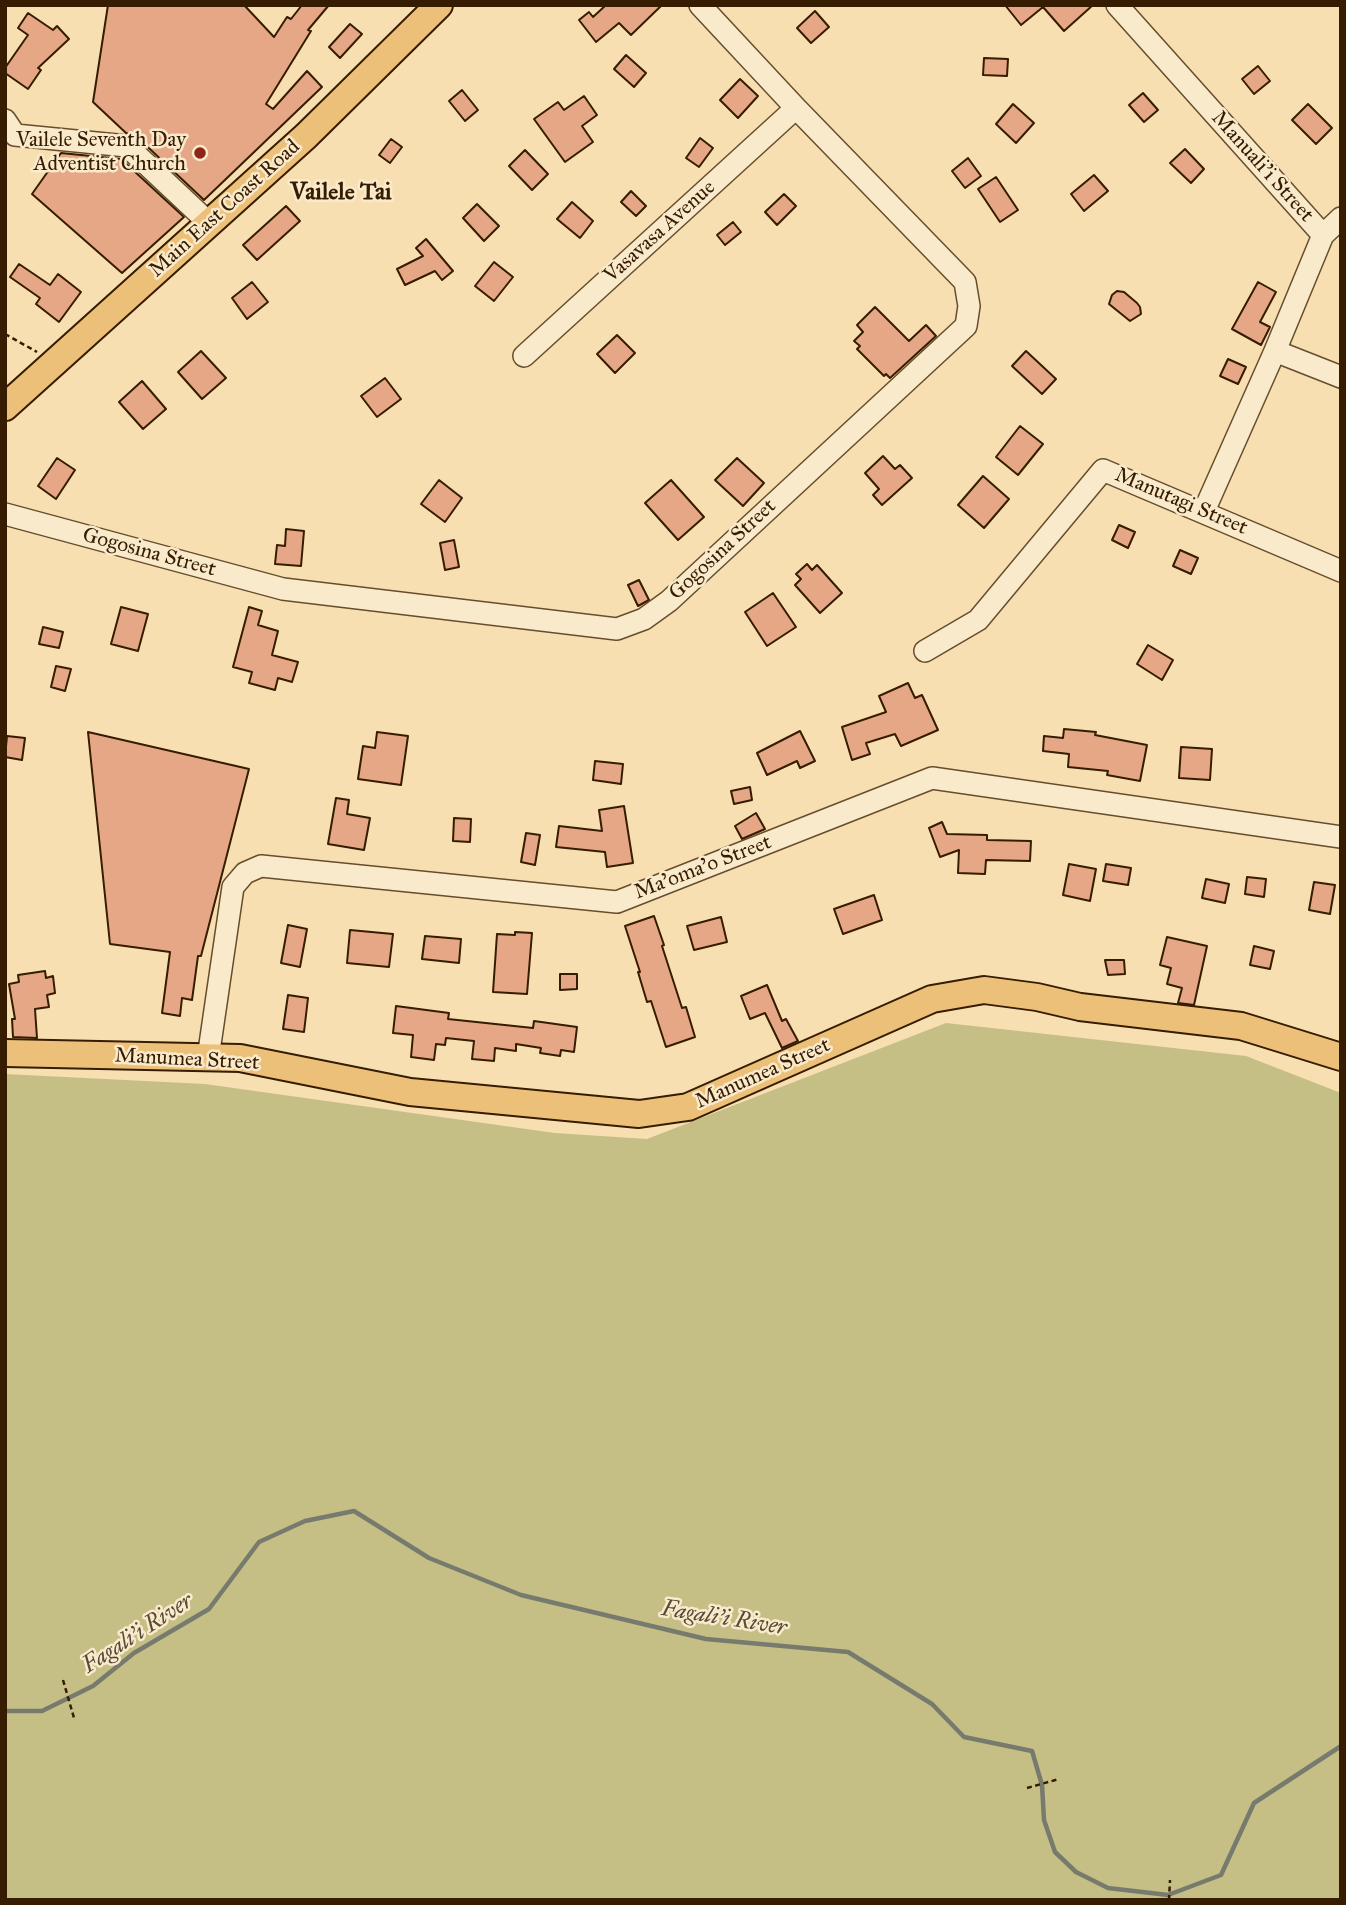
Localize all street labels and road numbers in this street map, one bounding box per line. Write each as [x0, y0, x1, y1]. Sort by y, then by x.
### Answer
street label: Manuali'i Street [1205, 106, 1319, 228]
street label: Main East Coast Road [144, 135, 306, 283]
street label: Vasavasa Avenue [599, 175, 721, 289]
street label: Manutagi Street [1111, 463, 1251, 541]
street label: Gogosina Street [664, 494, 782, 606]
street label: Gogosina Street [80, 523, 218, 583]
street label: Ma'oma'o Street [631, 830, 775, 906]
street label: Manumea Street [692, 1033, 834, 1115]
street label: Manumea Street [114, 1044, 260, 1076]

